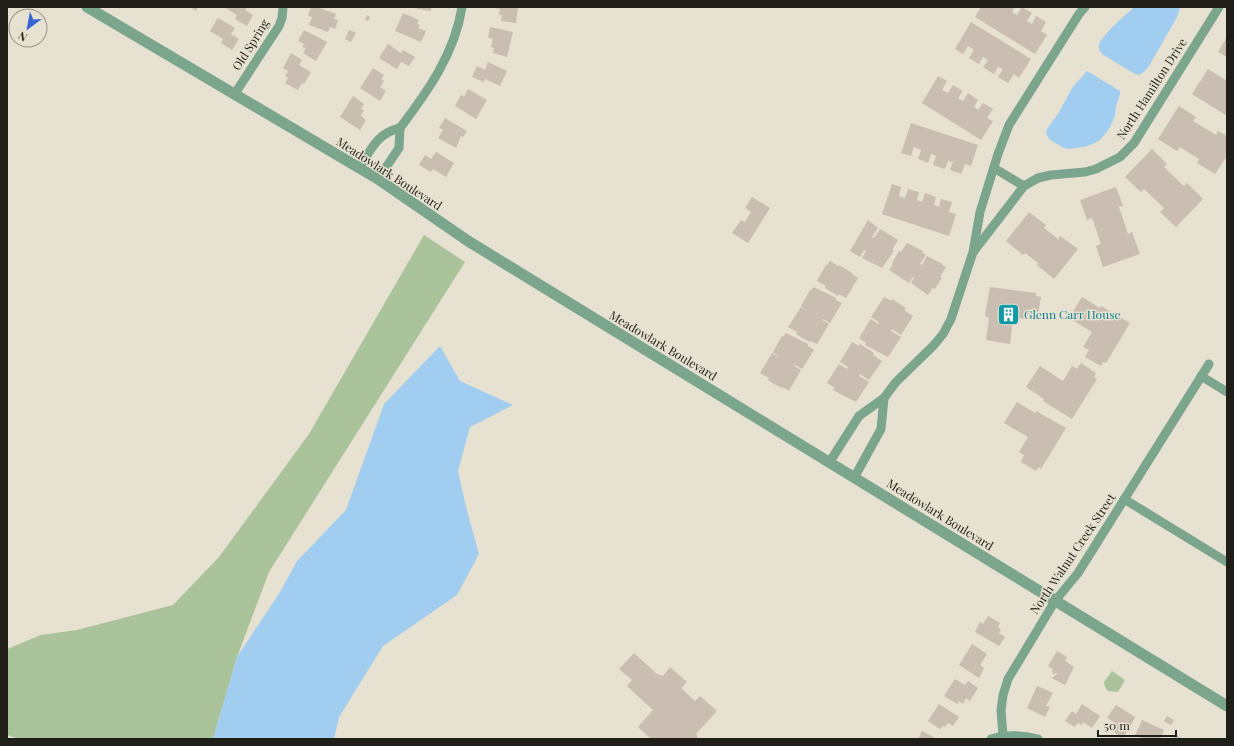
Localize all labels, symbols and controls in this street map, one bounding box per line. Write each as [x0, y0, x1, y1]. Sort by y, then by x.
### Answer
north arrow [8, 8, 48, 48]
street label: Old Spring [228, 15, 273, 73]
text: N [15, 28, 30, 45]
street label: North Hamilton Drive [1112, 35, 1190, 142]
street label: Meadowlark Boulevard [334, 133, 445, 213]
building icon: Glenn Carr House [996, 302, 1022, 328]
place label: Glenn Carr House [1024, 306, 1121, 322]
street label: Meadowlark Boulevard [607, 307, 720, 384]
street label: Meadowlark Boulevard [884, 475, 997, 553]
street label: North Walnut Creek Street [1026, 489, 1119, 617]
scale bar [1098, 712, 1176, 738]
text: 50 m [1104, 717, 1130, 733]

